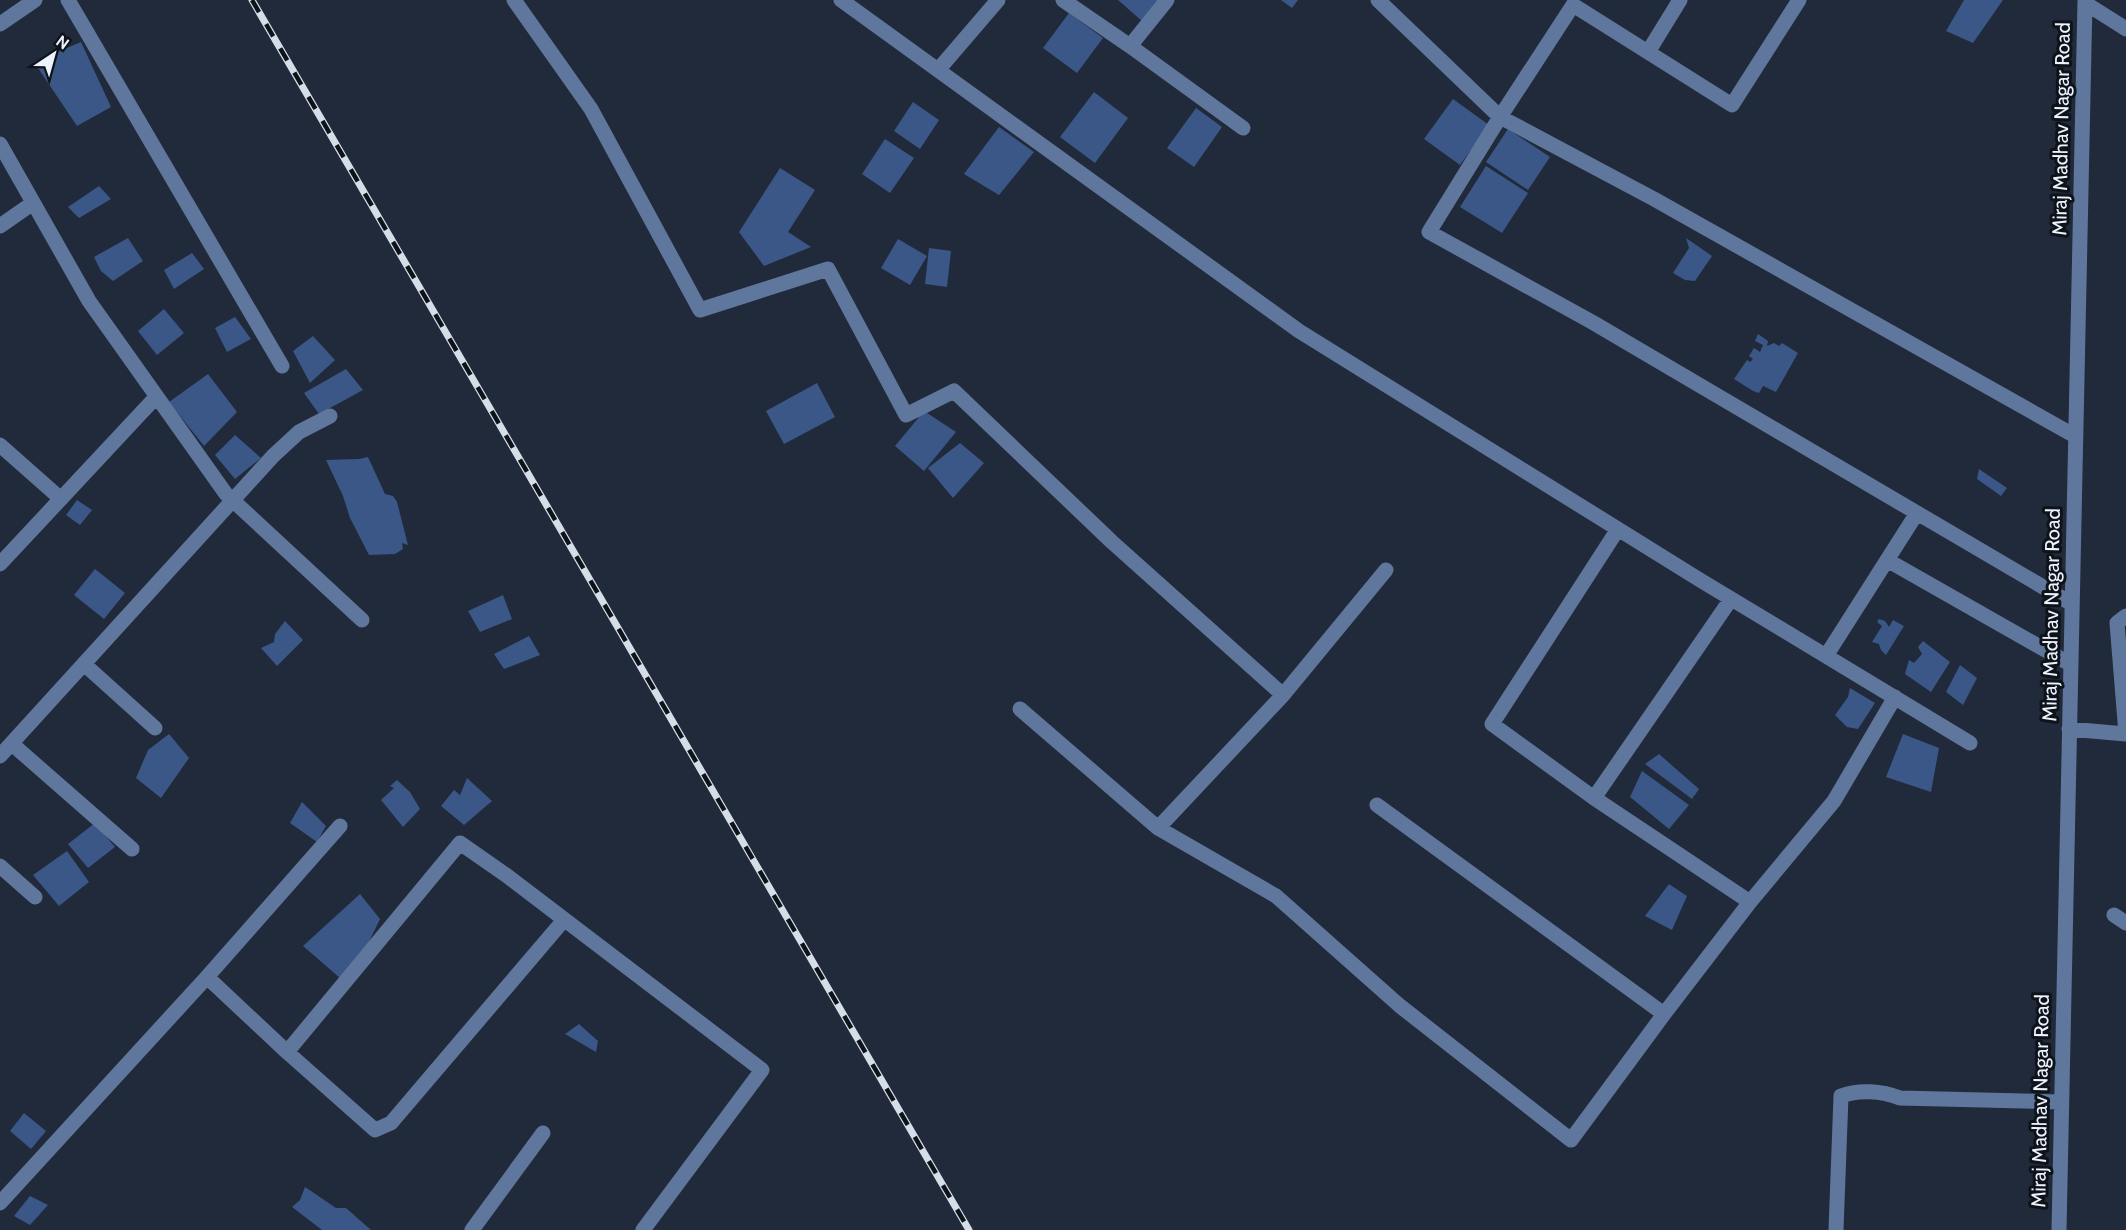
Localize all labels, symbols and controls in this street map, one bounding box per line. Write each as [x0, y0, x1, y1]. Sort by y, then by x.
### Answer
street label: Miraj Madhav Nagar Road [2047, 22, 2075, 236]
north arrow [24, 24, 84, 84]
text: N [52, 31, 73, 53]
street label: Miraj Madhav Nagar Road [2037, 508, 2065, 722]
street label: Miraj Madhav Nagar Road [2026, 994, 2054, 1208]

